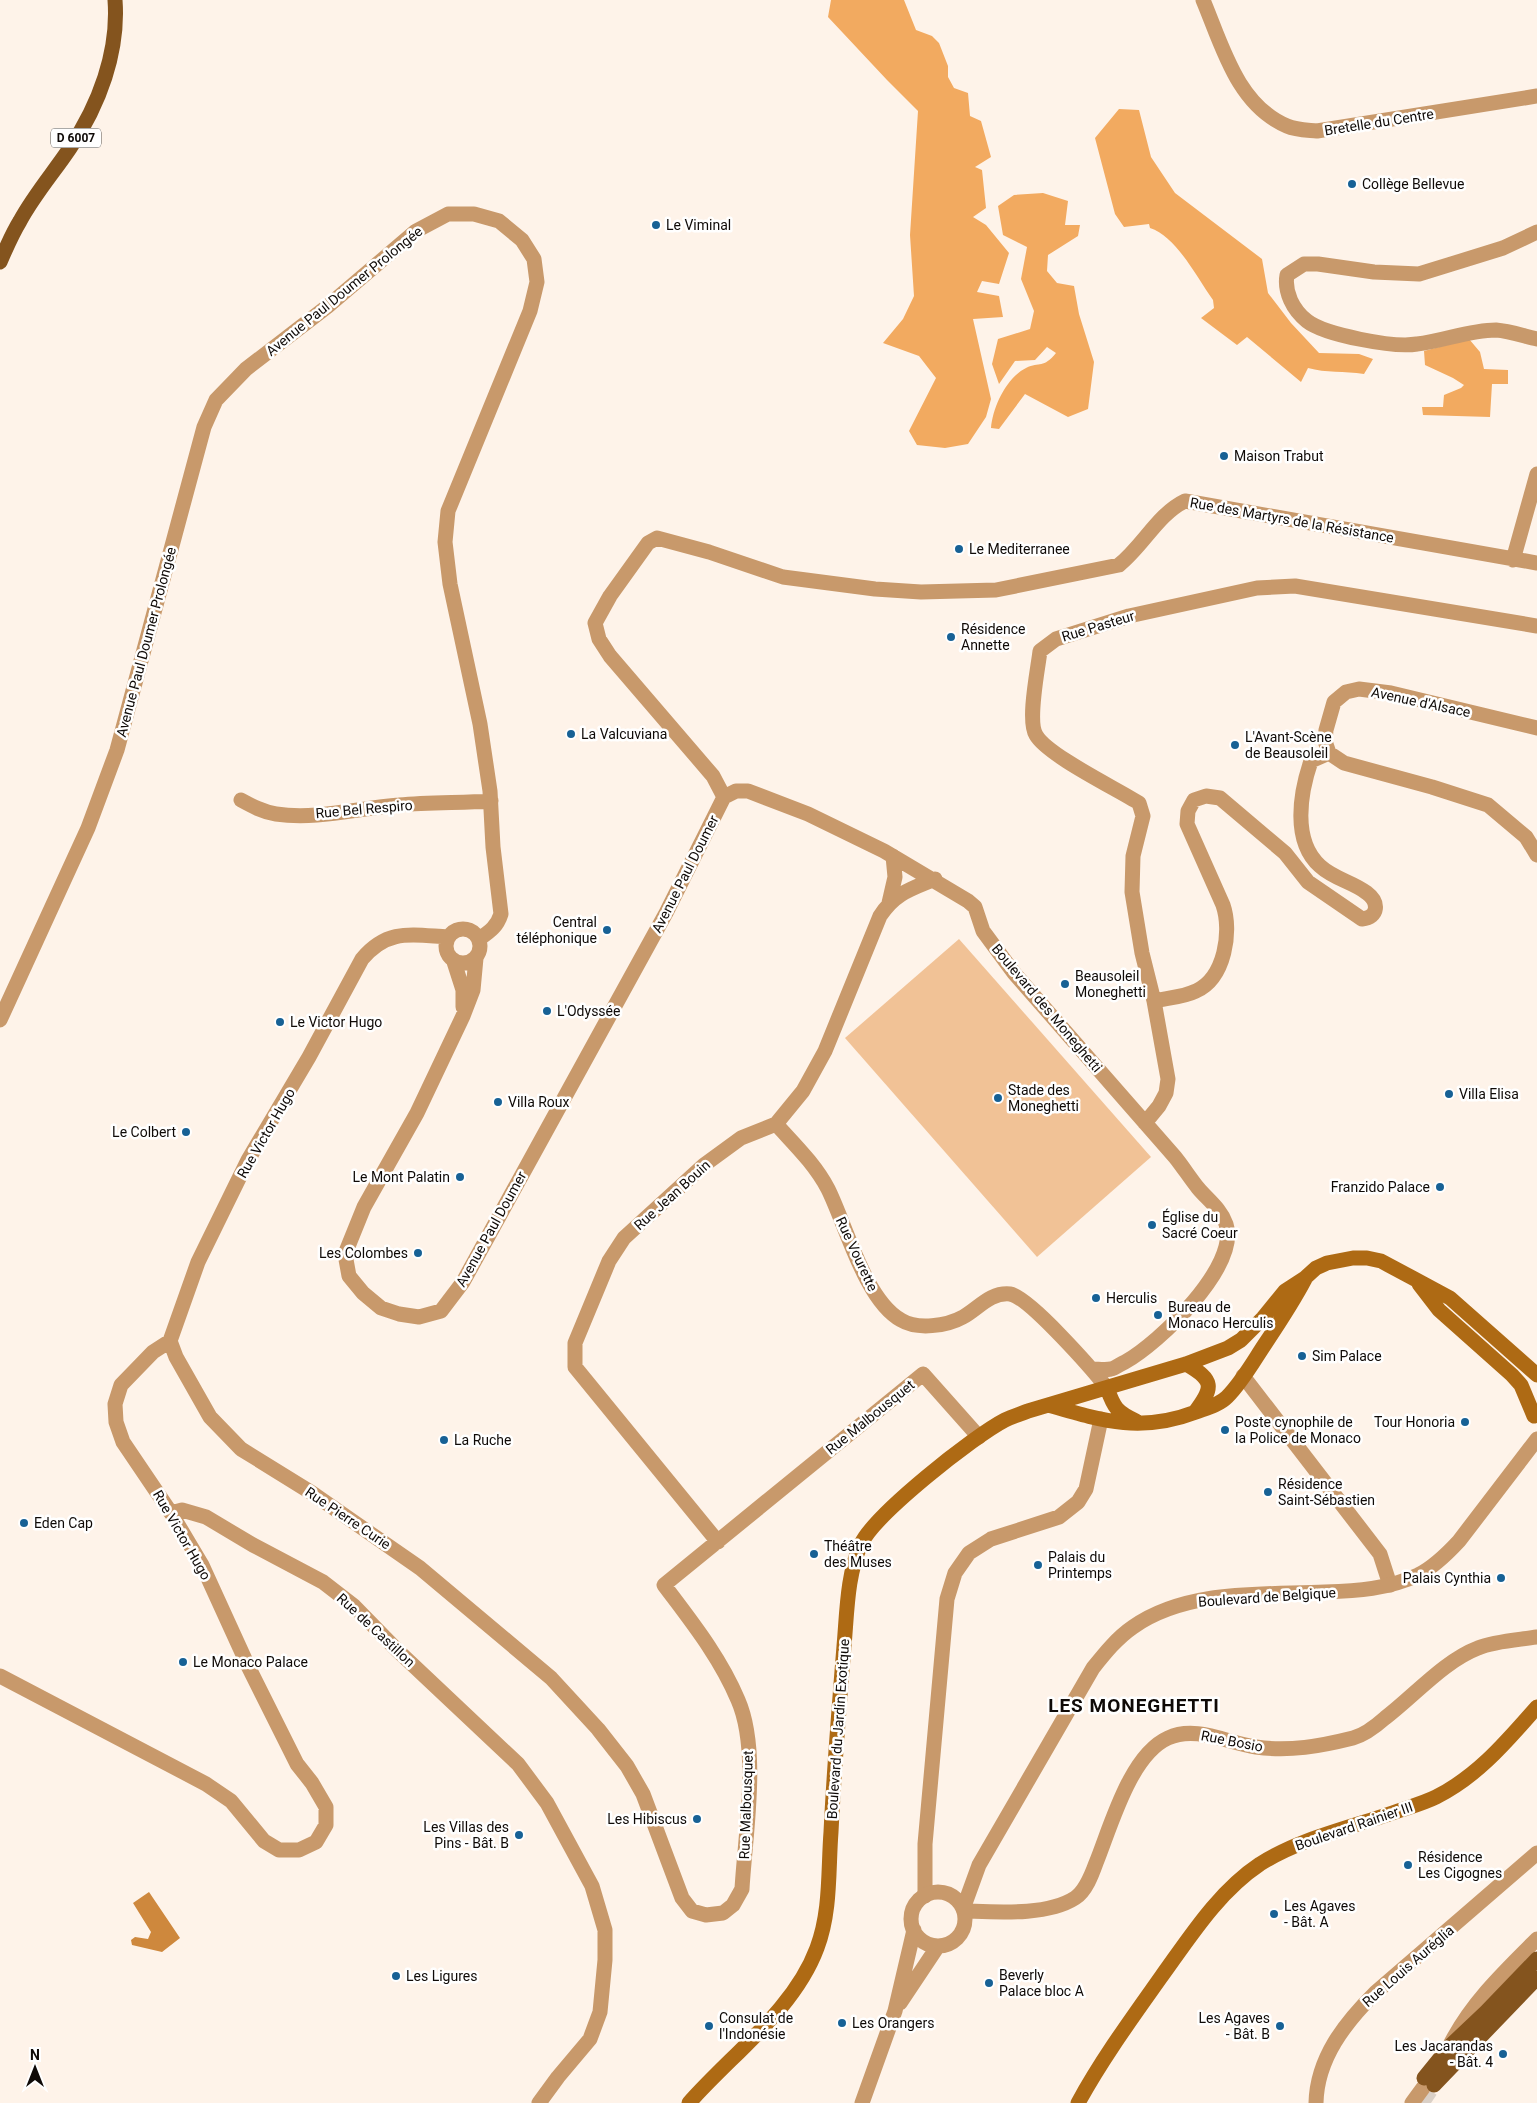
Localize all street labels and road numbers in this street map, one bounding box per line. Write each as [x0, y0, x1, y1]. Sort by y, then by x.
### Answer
street label: Bretelle du Centre [1323, 105, 1435, 139]
road number: D 6007 [51, 128, 101, 148]
street label: Avenue Paul Doumer Prolongée [263, 223, 425, 359]
street label: Rue des Martyrs de la Résistance [1189, 494, 1395, 546]
street label: Avenue Paul Doumer Prolongée [113, 545, 179, 739]
street label: Rue Pasteur [1060, 607, 1137, 645]
street label: Avenue d'Alsace [1370, 684, 1472, 720]
street label: Rue Bel Respiro [315, 797, 413, 821]
street label: Avenue Paul Doumer [648, 812, 722, 935]
street label: Boulevard des Moneghetti [989, 941, 1105, 1075]
street label: Rue Victor Hugo [234, 1085, 298, 1181]
street label: Rue Jean Bouin [631, 1157, 713, 1233]
street label: Avenue Paul Doumer [453, 1168, 530, 1290]
street label: Rue Vourette [833, 1214, 881, 1294]
street label: Rue Malbousquet [823, 1376, 918, 1458]
street label: Rue Pierre Curie [302, 1484, 394, 1552]
street label: Rue Victor Hugo [150, 1487, 214, 1583]
street label: Boulevard de Belgique [1198, 1584, 1336, 1610]
street label: Rue de Castillon [334, 1590, 418, 1670]
street label: Boulevard du Jardin Exotique [824, 1638, 852, 1820]
street label: Rue Bosio [1200, 1727, 1264, 1755]
street label: Rue Malbousquet [736, 1750, 756, 1860]
street label: Boulevard Rainier III [1293, 1798, 1415, 1854]
street label: Rue Louis Auréglia [1359, 1922, 1457, 2010]

